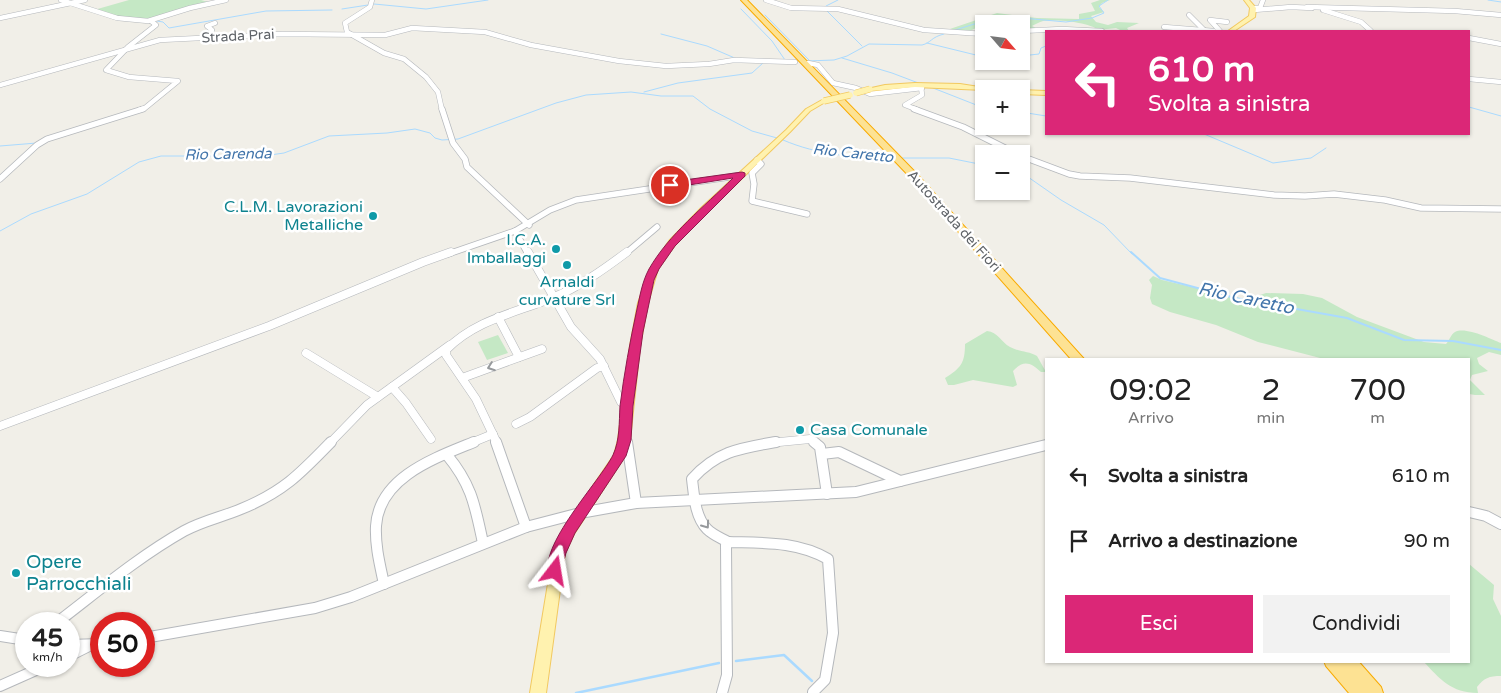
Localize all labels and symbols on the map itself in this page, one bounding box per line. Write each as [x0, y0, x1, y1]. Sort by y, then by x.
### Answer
north arrow [975, 15, 1030, 70]
street label: Strada Prai [201, 26, 275, 46]
water label: Rio Caretto [812, 140, 895, 166]
water label: Rio Carenda [184, 144, 272, 164]
pin [649, 164, 691, 206]
street label: Autostrada dei Fiori [904, 167, 1004, 275]
place label: C.L.M. Lavorazioni Metalliche [224, 197, 363, 235]
marker: C.L.M. Lavorazioni Metalliche [367, 210, 379, 222]
place label: I.C.A. Imballaggi [467, 230, 546, 268]
marker: I.C.A. Imballaggi [550, 243, 562, 255]
marker: Arnaldi curvature Srl [561, 259, 573, 271]
place label: Arnaldi curvature Srl [519, 272, 615, 310]
water label: Rio Caretto [1196, 277, 1297, 319]
one-way arrow [487, 361, 495, 371]
place label: Casa Comunale [810, 420, 928, 440]
marker: Casa Comunale [794, 424, 806, 436]
one-way arrow [700, 519, 709, 529]
position arrow [528, 544, 580, 596]
place label: Opere Parrocchiali [26, 551, 131, 595]
marker: Opere Parrocchiali [10, 567, 22, 579]
speed limit sign: 50 [90, 612, 155, 677]

